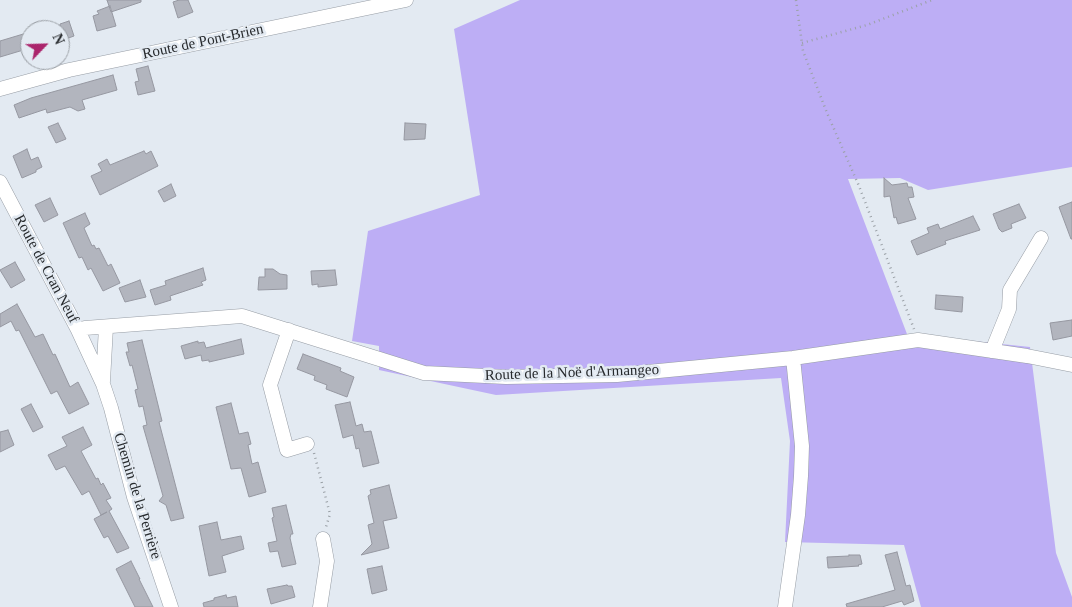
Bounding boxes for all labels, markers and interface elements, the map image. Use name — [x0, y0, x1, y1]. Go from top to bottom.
north arrow — [20, 20, 70, 70]
street label: Route de Pont-Brien — [141, 20, 265, 64]
text: N — [49, 31, 67, 47]
street label: Route de Cran Neuf — [10, 212, 82, 326]
street label: Route de la Noë d'Armangeo — [485, 361, 659, 385]
street label: Chemin de la Perrière — [109, 431, 165, 561]

